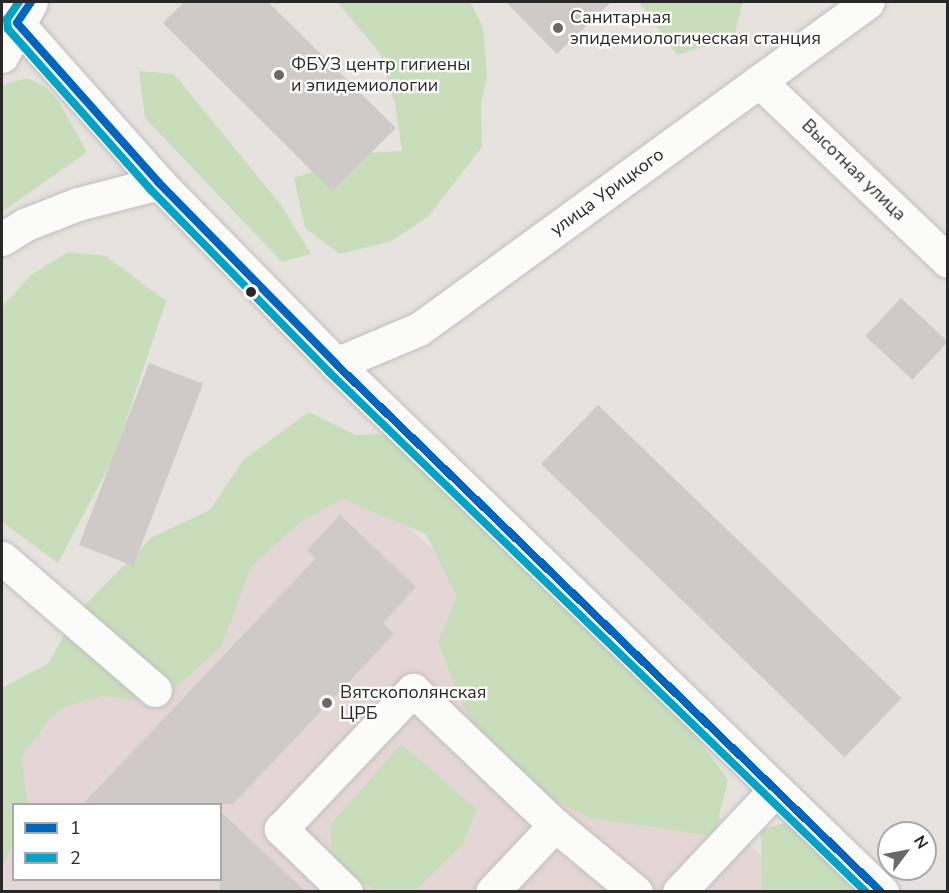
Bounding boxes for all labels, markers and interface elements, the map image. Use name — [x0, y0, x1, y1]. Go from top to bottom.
place label: Санитарная эпидемиологическая станция — [570, 7, 821, 50]
marker: Санитарная эпидемиологическая станция — [551, 21, 565, 35]
place label: ФБУЗ центр гигиены и эпидемиологии — [291, 54, 470, 97]
marker: ФБУЗ центр гигиены и эпидемиологии — [272, 68, 286, 82]
street label: Высотная улица — [797, 115, 911, 225]
street label: улица Урицкого — [546, 144, 668, 240]
unlabelled marker — [245, 286, 257, 298]
place label: Вятскополянская ЦРБ — [340, 682, 487, 724]
marker: Вятскополянская ЦРБ — [318, 694, 336, 712]
legend — [12, 803, 222, 881]
text: 1 — [70, 816, 81, 840]
north arrow — [877, 821, 937, 881]
text: N — [908, 832, 933, 853]
text: 2 — [70, 846, 81, 870]

